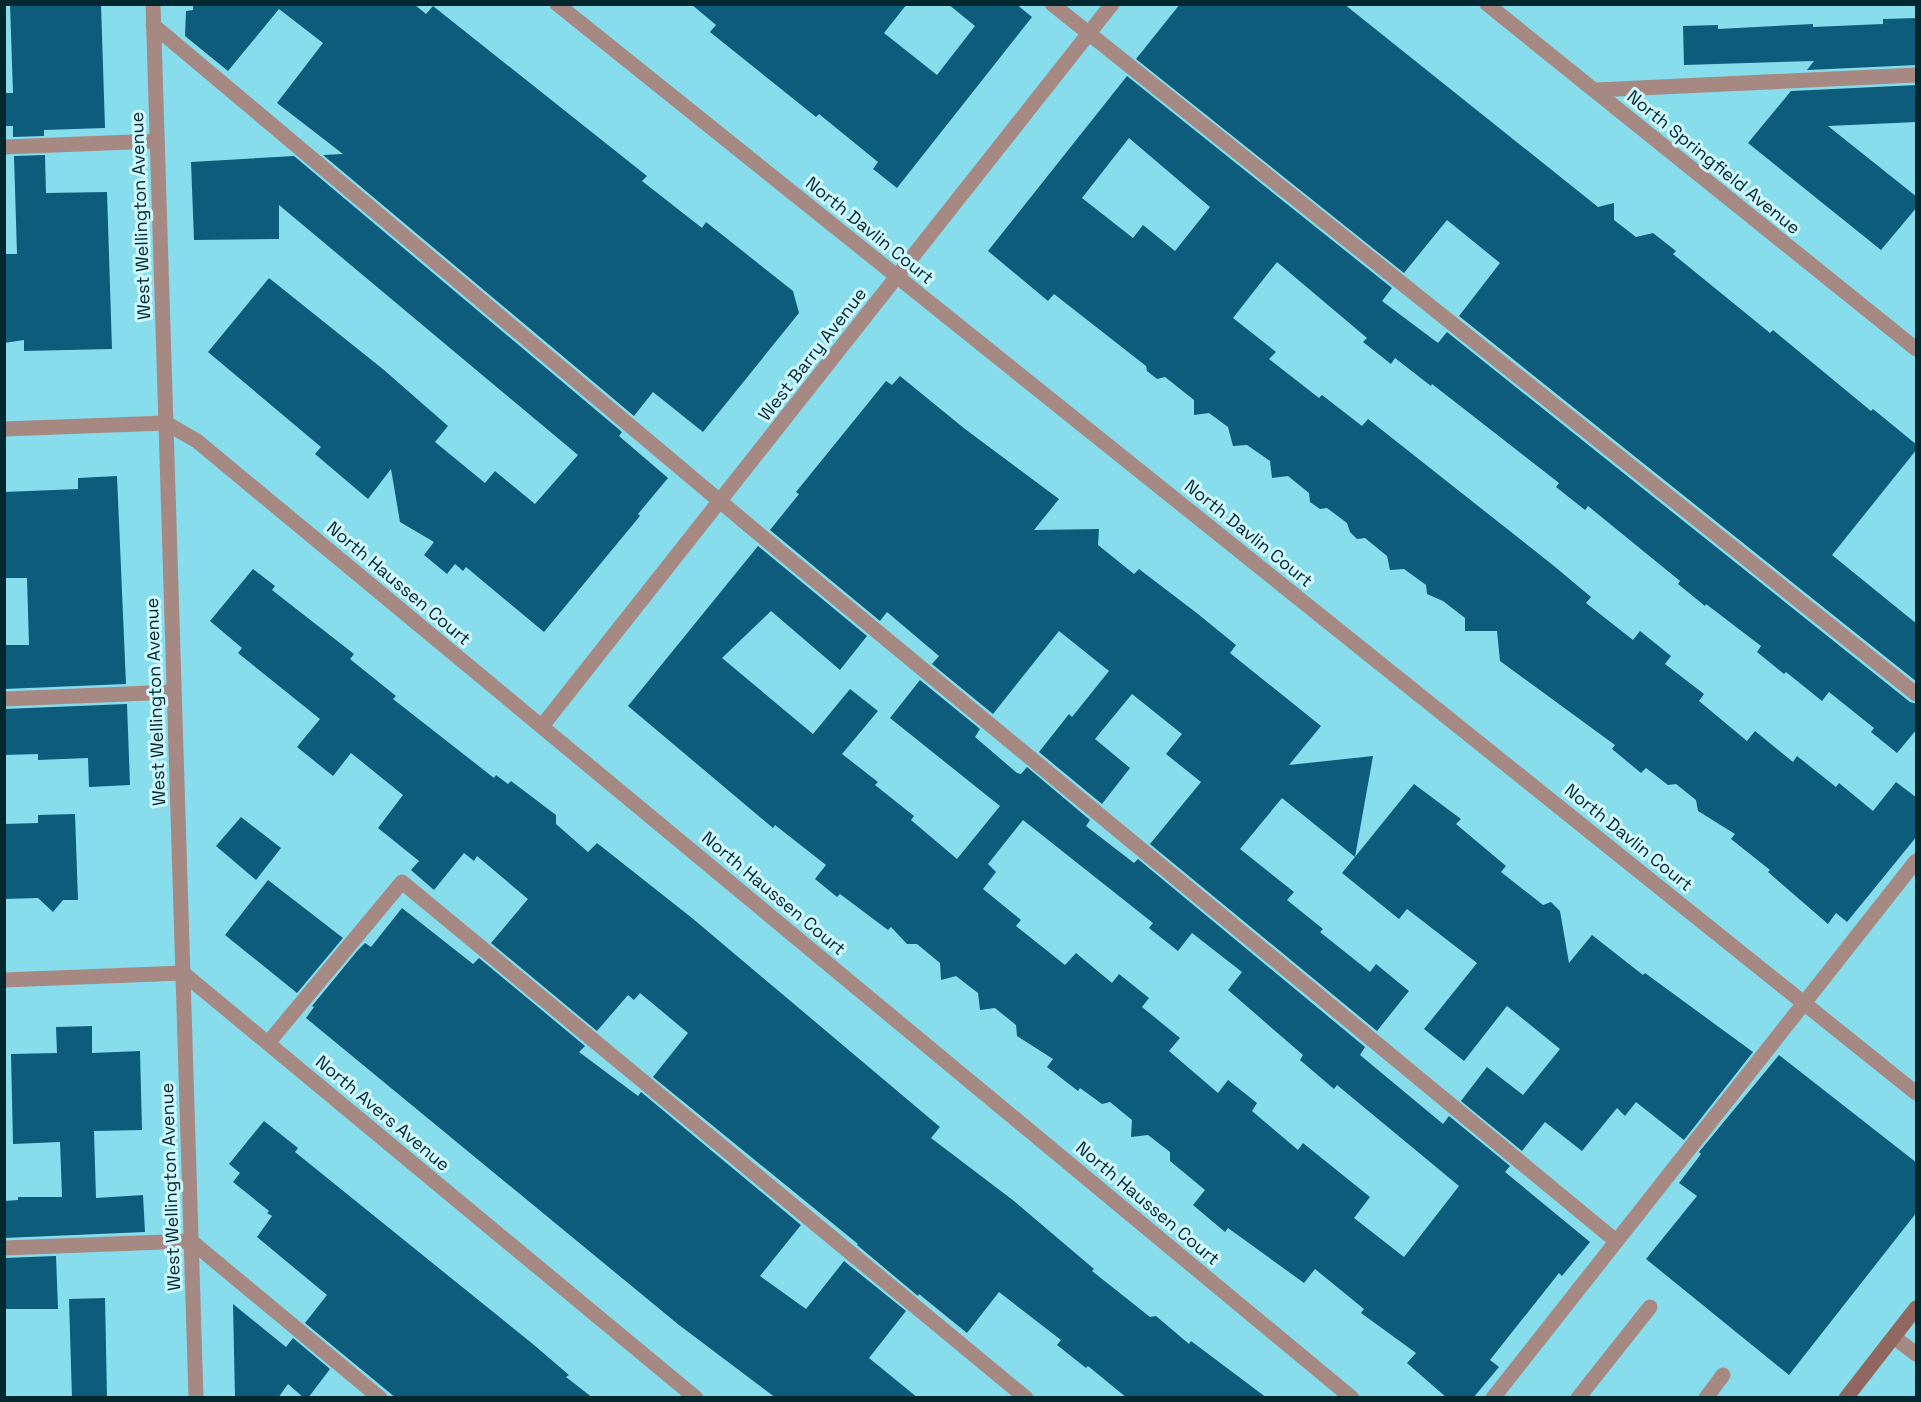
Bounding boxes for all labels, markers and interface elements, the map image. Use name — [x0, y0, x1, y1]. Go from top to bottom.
street label: North Springfield Avenue — [1623, 85, 1805, 239]
street label: West Wellington Avenue — [125, 112, 155, 320]
street label: North Davlin Court — [801, 171, 939, 289]
street label: West Barry Avenue — [753, 283, 871, 425]
street label: North Davlin Court — [1180, 474, 1318, 592]
street label: North Haussen Court — [322, 516, 476, 650]
street label: West Wellington Avenue — [140, 598, 170, 806]
street label: North Davlin Court — [1560, 778, 1698, 896]
street label: North Haussen Court — [697, 826, 851, 960]
street label: North Avers Avenue — [311, 1050, 455, 1176]
street label: West Wellington Avenue — [155, 1083, 185, 1291]
street label: North Haussen Court — [1071, 1136, 1225, 1270]

